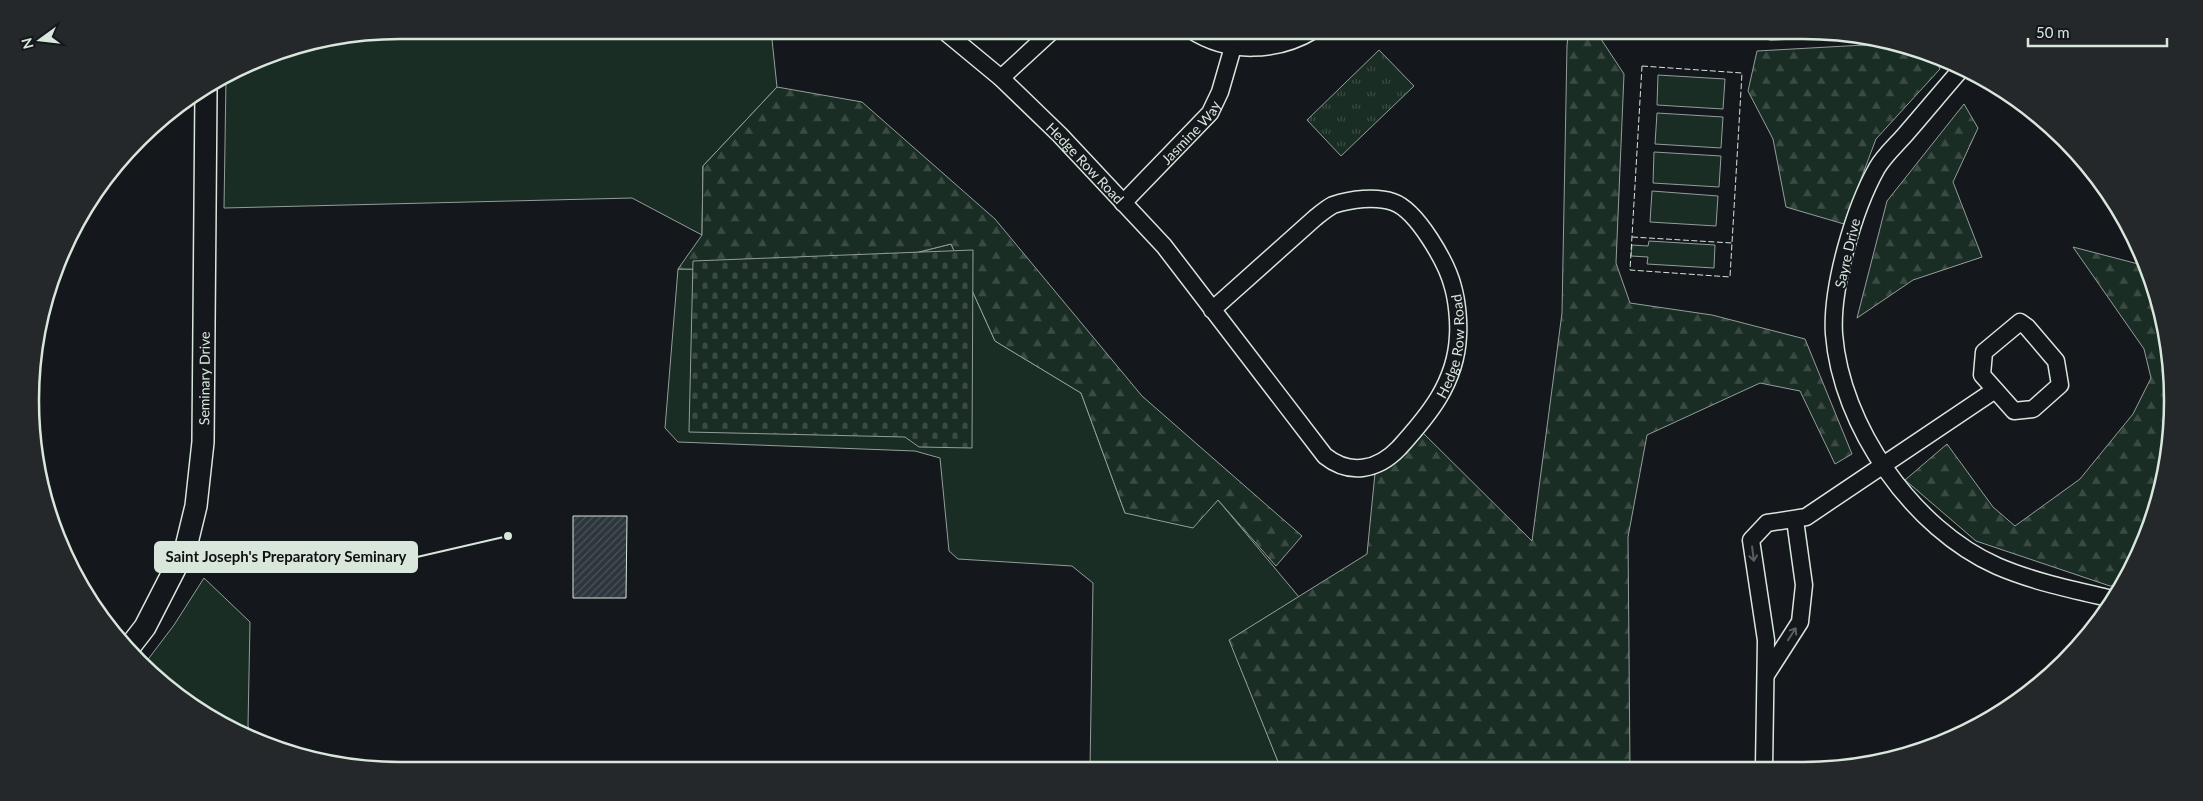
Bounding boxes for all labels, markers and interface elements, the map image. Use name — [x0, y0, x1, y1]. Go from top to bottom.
north arrow — [15, 15, 65, 65]
scale bar — [2028, 15, 2167, 47]
text: 50 m — [2036, 23, 2070, 41]
text: N — [17, 36, 37, 51]
street label: Jasmine Way — [1157, 97, 1224, 167]
street label: Hedge Row Road — [1043, 118, 1128, 207]
street label: Sayre Drive — [1831, 217, 1863, 289]
street label: Hedge Row Road — [1432, 293, 1467, 401]
street label: Seminary Drive — [195, 331, 212, 425]
callout: Saint Joseph's Preparatory Seminary — [155, 542, 417, 572]
one-way arrow — [1748, 546, 1758, 562]
text: Saint Joseph's Preparatory Seminary — [166, 547, 407, 565]
one-way arrow — [1787, 627, 1798, 641]

